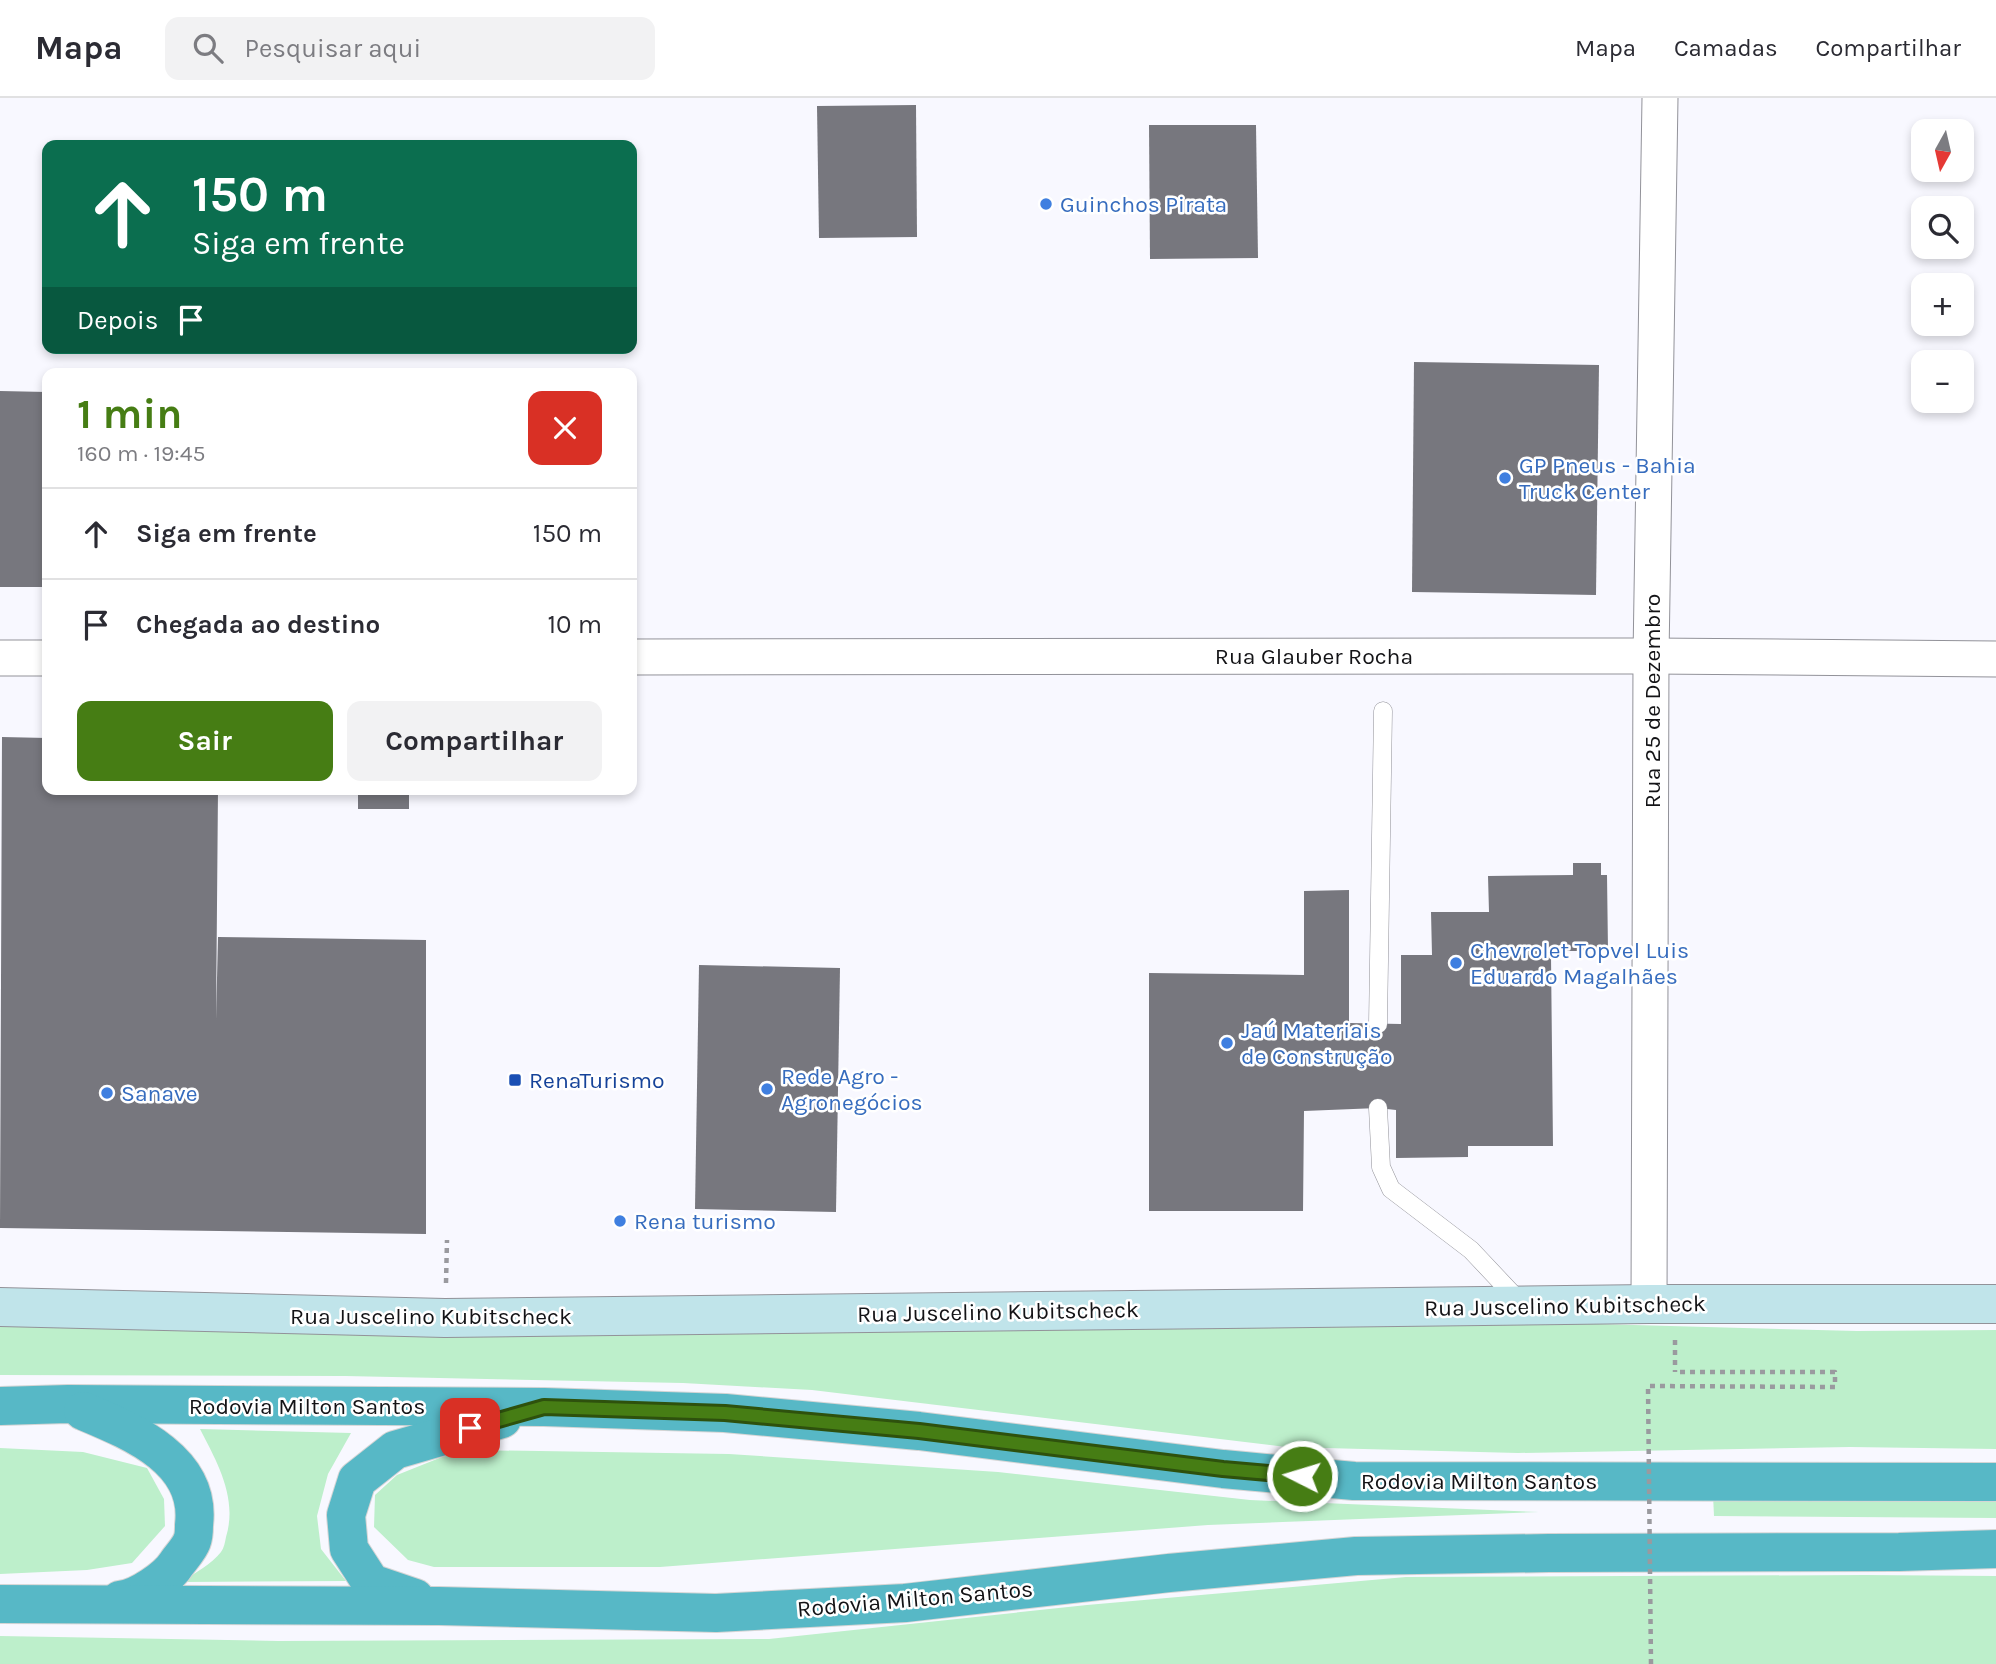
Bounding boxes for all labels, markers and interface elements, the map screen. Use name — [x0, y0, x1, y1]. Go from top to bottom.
search box — [165, 17, 655, 80]
text: Mapa — [35, 29, 123, 67]
icon: search — [189, 29, 227, 67]
text: Pesquisar aqui — [245, 33, 421, 64]
text: Mapa — [1575, 34, 1636, 62]
text: Camadas — [1674, 34, 1778, 62]
text: Compartilhar — [1816, 34, 1961, 62]
north arrow — [1911, 119, 1974, 182]
map controls — [1911, 119, 1974, 413]
text: 150 m — [192, 166, 328, 223]
icon: ahead — [77, 168, 168, 259]
place label: Guinchos Pirata — [1060, 191, 1227, 218]
marker: Guinchos Pirata — [1038, 196, 1054, 212]
button: search — [1911, 196, 1974, 259]
text: Siga em frente — [192, 225, 405, 262]
button: + — [1911, 273, 1974, 336]
icon: arrive — [172, 301, 210, 339]
text: Depois — [77, 305, 158, 336]
button: − — [1911, 350, 1974, 413]
text: 1 min — [77, 389, 182, 439]
button: close — [528, 391, 602, 465]
text: 160 m · 19:45 — [77, 440, 206, 467]
place label: GP Pneus - Bahia Truck Center — [1519, 452, 1696, 505]
marker: GP Pneus - Bahia Truck Center — [1497, 470, 1513, 486]
icon: ahead — [77, 515, 115, 553]
text: Siga em frente — [136, 518, 317, 549]
text: 150 m — [533, 518, 602, 549]
street label: Rua 25 de Dezembro — [1639, 594, 1666, 808]
icon: arrive — [77, 606, 115, 644]
text: Chegada ao destino — [136, 609, 380, 640]
text: 10 m — [547, 609, 602, 640]
street label: Rua Glauber Rocha — [1215, 643, 1413, 670]
button: Sair — [77, 701, 333, 781]
button: Compartilhar — [347, 701, 602, 781]
place label: Chevrolet Topvel Luis Eduardo Magalhães — [1470, 937, 1689, 990]
marker: Chevrolet Topvel Luis Eduardo Magalhães — [1448, 955, 1464, 971]
place label: Jaú Materiais de Construção — [1241, 1017, 1393, 1070]
marker: Jaú Materiais de Construção — [1219, 1035, 1235, 1051]
place label: Rede Agro - Agronegócios — [781, 1063, 923, 1116]
place label: RenaTurismo — [529, 1067, 665, 1094]
marker: RenaTurismo — [507, 1072, 523, 1088]
place label: Sanave — [121, 1080, 197, 1107]
marker: Rede Agro - Agronegócios — [759, 1081, 775, 1097]
marker: Sanave — [99, 1085, 115, 1101]
place label: Rena turismo — [634, 1208, 776, 1235]
marker: Rena turismo — [612, 1213, 628, 1229]
street label: Rua Juscelino Kubitscheck — [1424, 1290, 1706, 1322]
street label: Rua Juscelino Kubitscheck — [857, 1296, 1139, 1328]
street label: Rua Juscelino Kubitscheck — [290, 1303, 572, 1330]
street label: Rodovia Milton Santos — [189, 1393, 425, 1420]
pin — [440, 1398, 500, 1458]
icon: arrive — [451, 1409, 489, 1447]
position arrow — [1265, 1439, 1339, 1513]
street label: Rodovia Milton Santos — [1361, 1468, 1597, 1495]
street label: Rodovia Milton Santos — [796, 1575, 1034, 1623]

